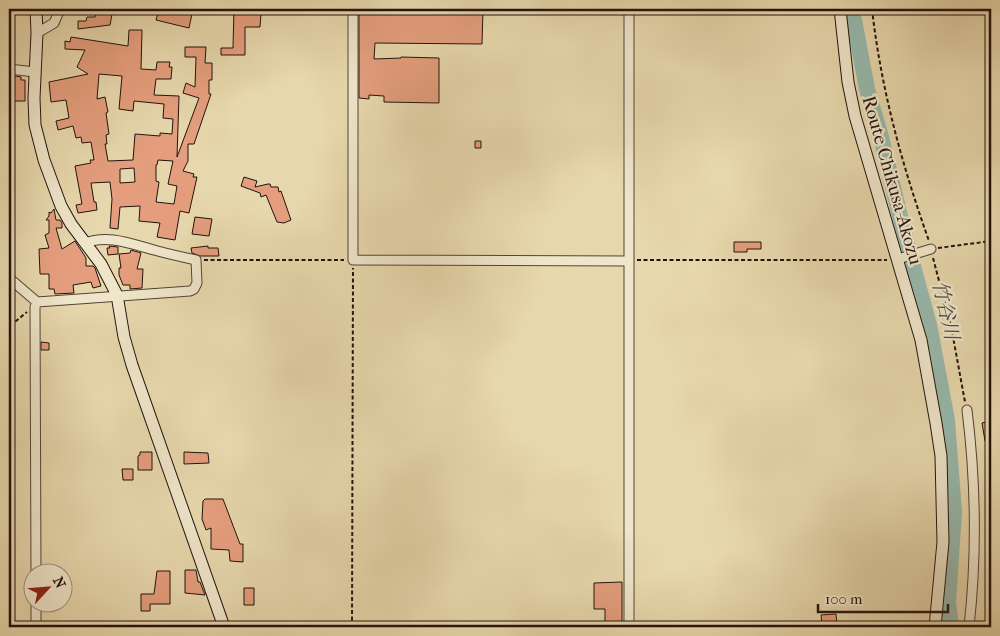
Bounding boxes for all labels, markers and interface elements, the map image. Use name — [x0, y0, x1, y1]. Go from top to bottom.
street label: Route Chikusa-Akozu — [857, 93, 927, 268]
water label: 竹谷川 — [928, 278, 964, 344]
north arrow — [22, 564, 72, 614]
text: N — [49, 574, 69, 591]
scale bar — [818, 581, 948, 613]
text: 100 m — [825, 590, 863, 608]

